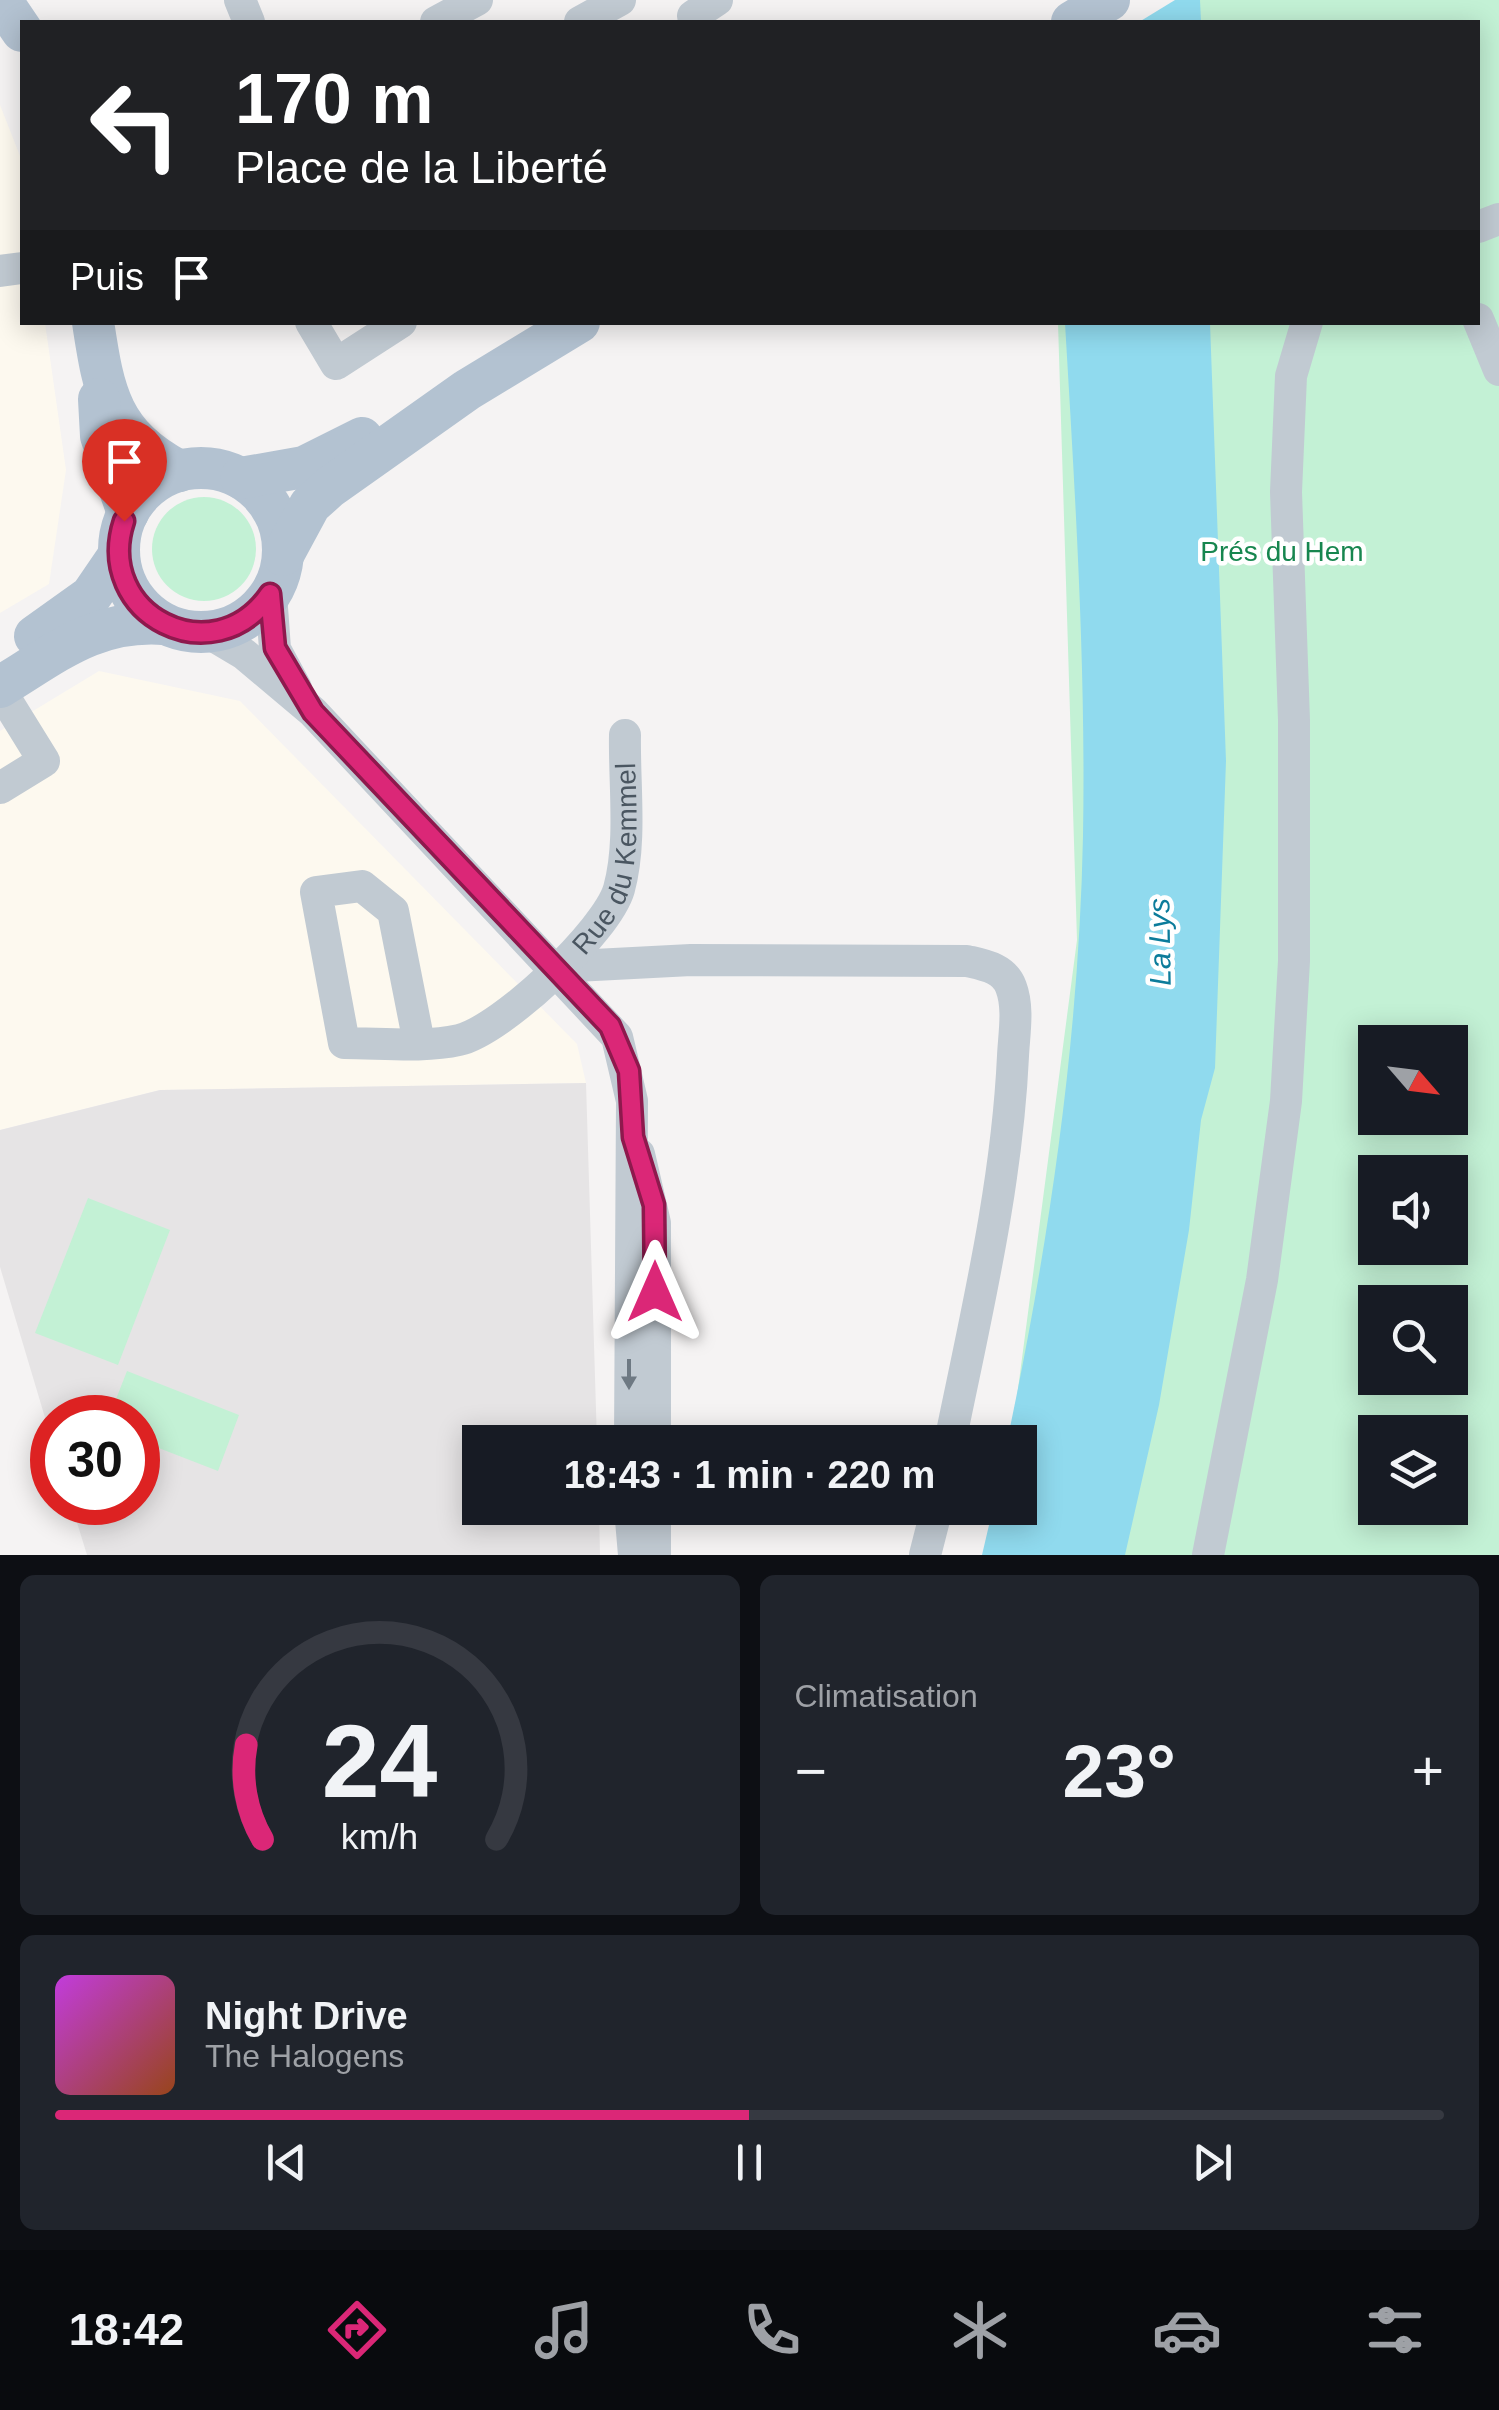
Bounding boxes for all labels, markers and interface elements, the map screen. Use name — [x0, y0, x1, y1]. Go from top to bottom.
icon: left — [70, 60, 200, 190]
text: 170 m — [235, 60, 433, 138]
text: Place de la Liberté — [235, 142, 608, 193]
icon: arrive — [164, 250, 219, 305]
text: Puis — [70, 256, 144, 298]
pin — [82, 419, 167, 522]
icon: arrive — [97, 434, 152, 489]
park label: Prés du Hem — [1200, 536, 1364, 567]
street label: Rue du Kemmel — [566, 762, 643, 960]
water label: La Lys — [1142, 898, 1177, 986]
north arrow — [1358, 1025, 1468, 1135]
map controls — [1358, 1025, 1468, 1525]
button: sound — [1358, 1155, 1468, 1265]
position arrow — [603, 1240, 707, 1344]
button: search — [1358, 1285, 1468, 1395]
one-way arrow — [621, 1358, 637, 1390]
speed limit sign: 30 — [30, 1395, 160, 1525]
button: layers — [1358, 1415, 1468, 1525]
text: 18:43 · 1 min · 220 m — [564, 1454, 935, 1496]
text: Climatisation — [795, 1678, 978, 1714]
text: 24 — [322, 1703, 438, 1819]
text: 23° — [1063, 1729, 1176, 1813]
text: − — [795, 1740, 827, 1802]
text: + — [1412, 1740, 1444, 1802]
text: km/h — [341, 1817, 418, 1857]
text: Night Drive — [205, 1995, 408, 2037]
text: The Halogens — [205, 2038, 404, 2074]
icon: previous — [259, 2135, 314, 2190]
icon: pause — [722, 2135, 777, 2190]
icon: next — [1185, 2135, 1240, 2190]
icon: directions — [322, 2295, 392, 2365]
icon: music — [529, 2295, 599, 2365]
icon: phone — [737, 2295, 807, 2365]
icon: climate — [945, 2295, 1015, 2365]
icon: car — [1152, 2295, 1222, 2365]
icon: filters — [1360, 2295, 1430, 2365]
text: 18:42 — [69, 2304, 184, 2355]

